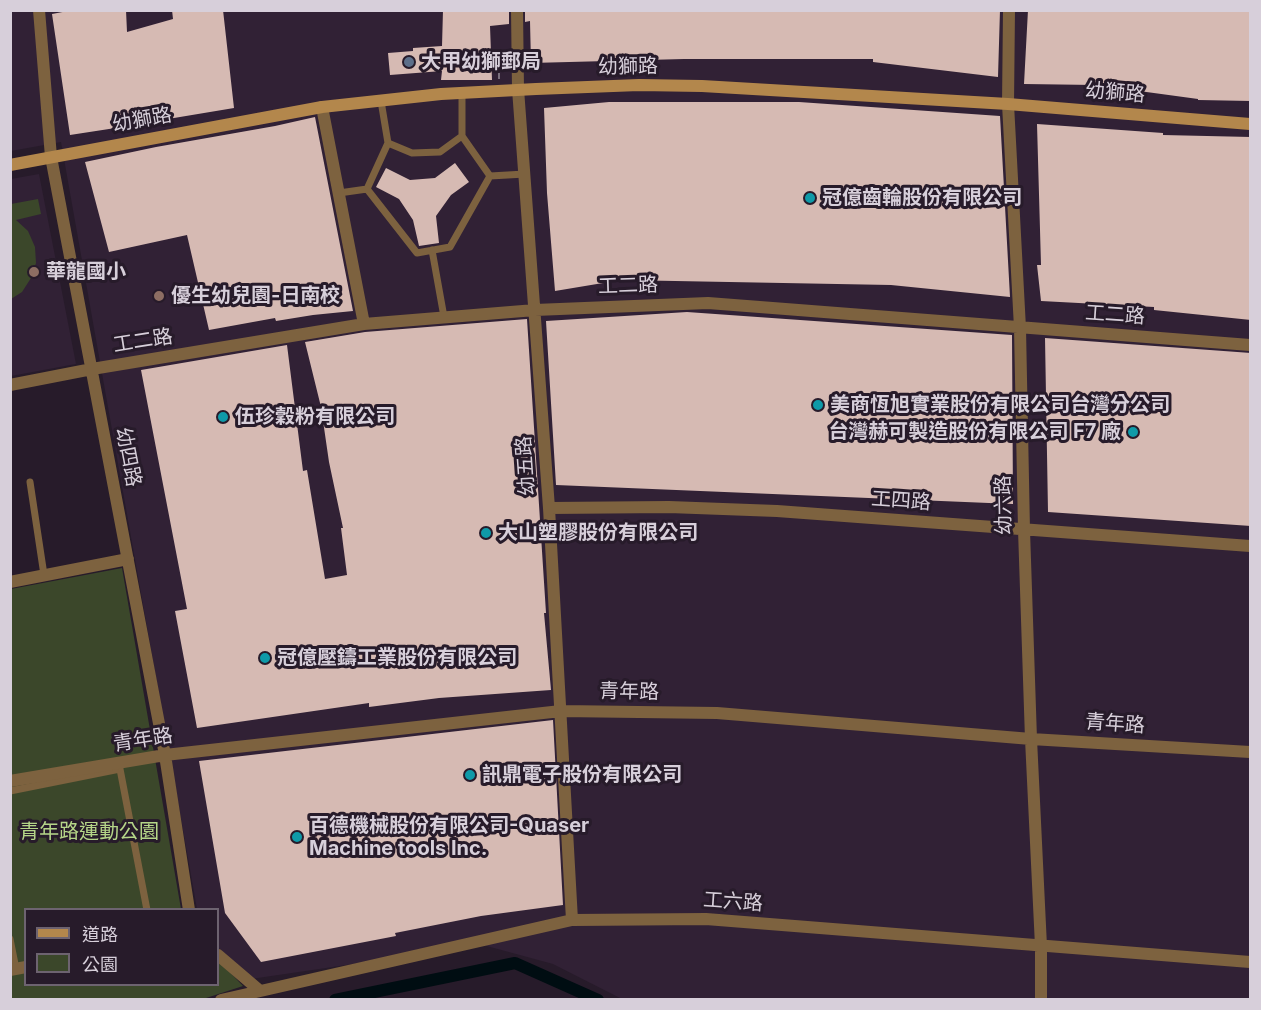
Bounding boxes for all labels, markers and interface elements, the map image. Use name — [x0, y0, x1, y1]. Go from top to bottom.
place label: 大甲幼獅郵局 — [421, 50, 541, 74]
street label: 幼獅路 — [598, 54, 658, 80]
marker: 大甲幼獅郵局 — [402, 55, 416, 69]
street label: 幼獅路 — [1084, 78, 1146, 108]
street label: 幼獅路 — [110, 103, 174, 137]
place label: 冠億齒輪股份有限公司 — [822, 186, 1022, 210]
marker: 冠億齒輪股份有限公司 — [803, 191, 817, 205]
place label: 華龍國小 — [46, 260, 126, 284]
marker: 華龍國小 — [27, 265, 41, 279]
street label: 工二路 — [598, 273, 658, 299]
place label: 優生幼兒園-日南校 — [171, 284, 340, 308]
marker: 優生幼兒園-日南校 — [152, 289, 166, 303]
street label: 工二路 — [1084, 301, 1146, 329]
street label: 工二路 — [111, 324, 175, 358]
place label: 美商恆旭實業股份有限公司台灣分公司 — [830, 393, 1170, 417]
marker: 美商恆旭實業股份有限公司台灣分公司 — [811, 398, 825, 412]
place label: 伍珍穀粉有限公司 — [235, 405, 395, 429]
marker: 伍珍穀粉有限公司 — [216, 410, 230, 424]
place label: 台灣赫可製造股份有限公司 F7 廠 — [828, 420, 1121, 444]
street label: 幼四路 — [110, 425, 146, 489]
marker: 台灣赫可製造股份有限公司 F7 廠 — [1126, 425, 1140, 439]
street label: 幼五路 — [512, 435, 540, 497]
street label: 幼六路 — [991, 475, 1017, 535]
street label: 工四路 — [870, 487, 932, 515]
place label: 大山塑膠股份有限公司 — [498, 521, 698, 545]
marker: 大山塑膠股份有限公司 — [479, 526, 493, 540]
place label: 冠億壓鑄工業股份有限公司 — [277, 646, 517, 670]
marker: 冠億壓鑄工業股份有限公司 — [258, 651, 272, 665]
street label: 青年路 — [599, 679, 659, 705]
street label: 青年路 — [1084, 710, 1146, 738]
street label: 青年路 — [111, 723, 175, 757]
place label: 訊鼎電子股份有限公司 — [482, 763, 682, 787]
marker: 訊鼎電子股份有限公司 — [463, 768, 477, 782]
place label: 百德機械股份有限公司-Quaser Machine tools Inc. — [309, 814, 589, 861]
park label: 青年路運動公園 — [19, 820, 159, 844]
marker: 百德機械股份有限公司-Quaser Machine tools Inc. — [290, 830, 304, 844]
street label: 工六路 — [702, 888, 764, 916]
legend — [24, 908, 219, 986]
text: 道路 — [82, 924, 118, 945]
text: 公園 — [82, 954, 118, 975]

